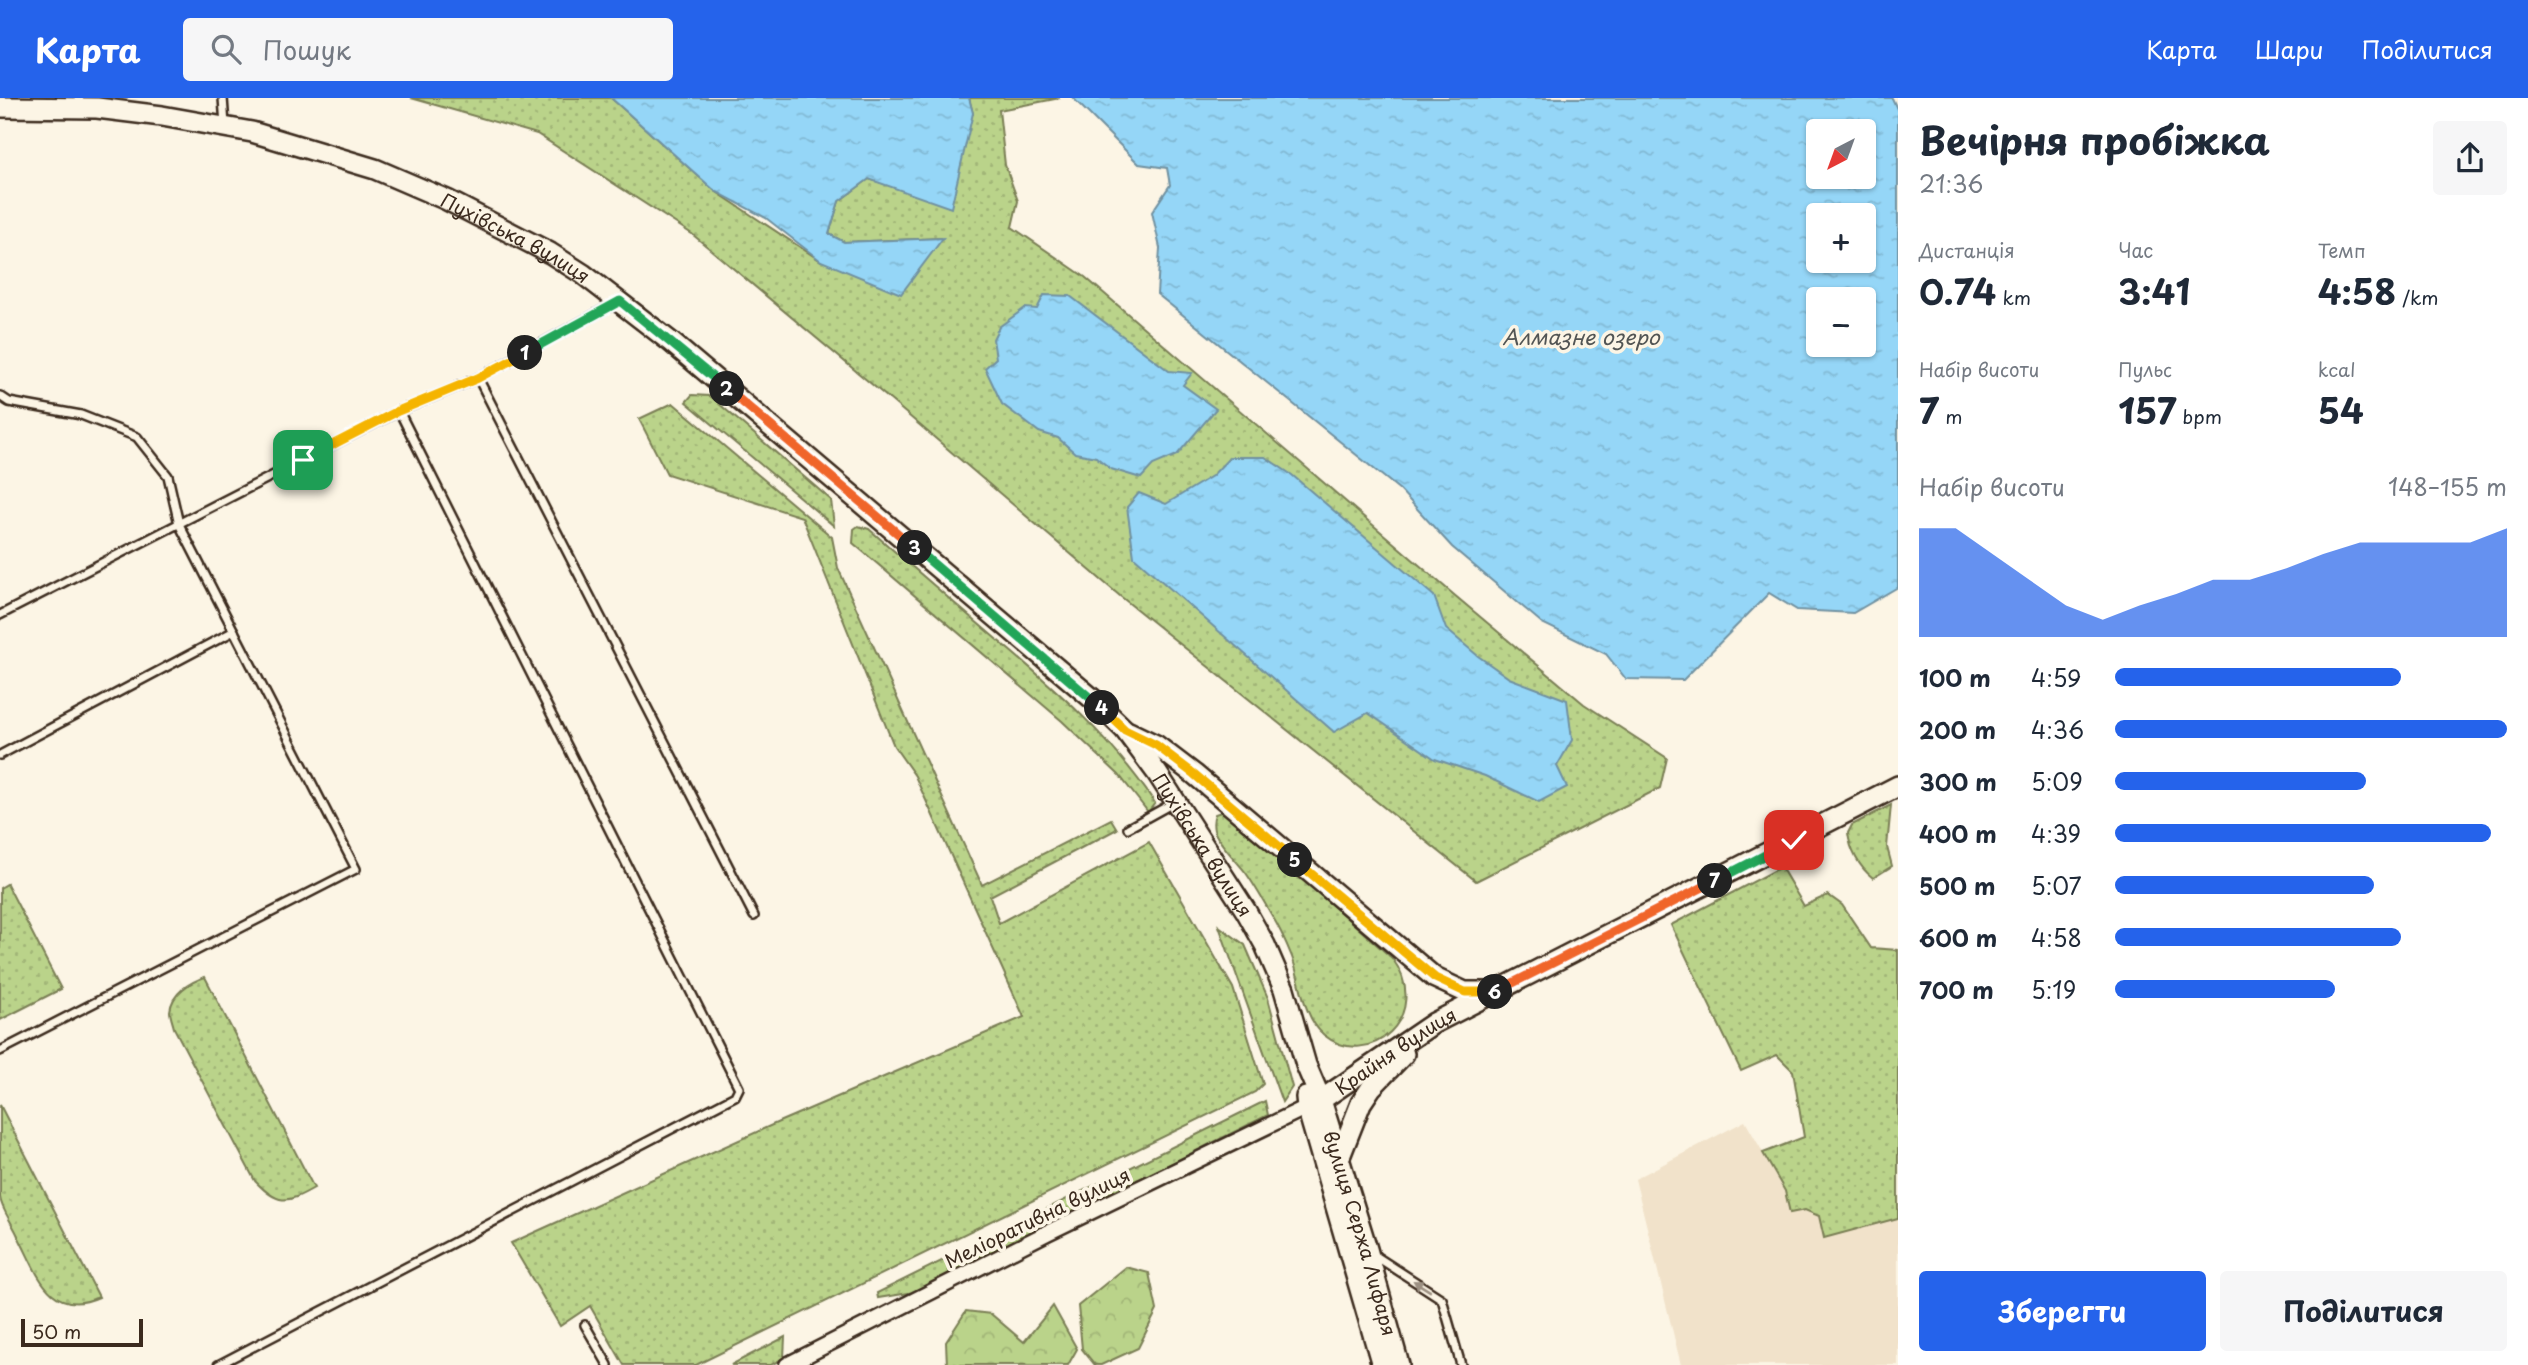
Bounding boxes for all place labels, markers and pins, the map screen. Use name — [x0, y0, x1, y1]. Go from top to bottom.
pin: 1 — [508, 336, 542, 370]
pin: 2 — [710, 372, 744, 406]
pin — [273, 430, 333, 490]
pin: 3 — [898, 531, 932, 566]
pin: 4 — [1084, 690, 1120, 726]
pin — [1764, 810, 1824, 870]
pin: 5 — [1278, 842, 1312, 878]
pin: 7 — [1698, 864, 1732, 898]
pin: 6 — [1478, 974, 1512, 1010]

